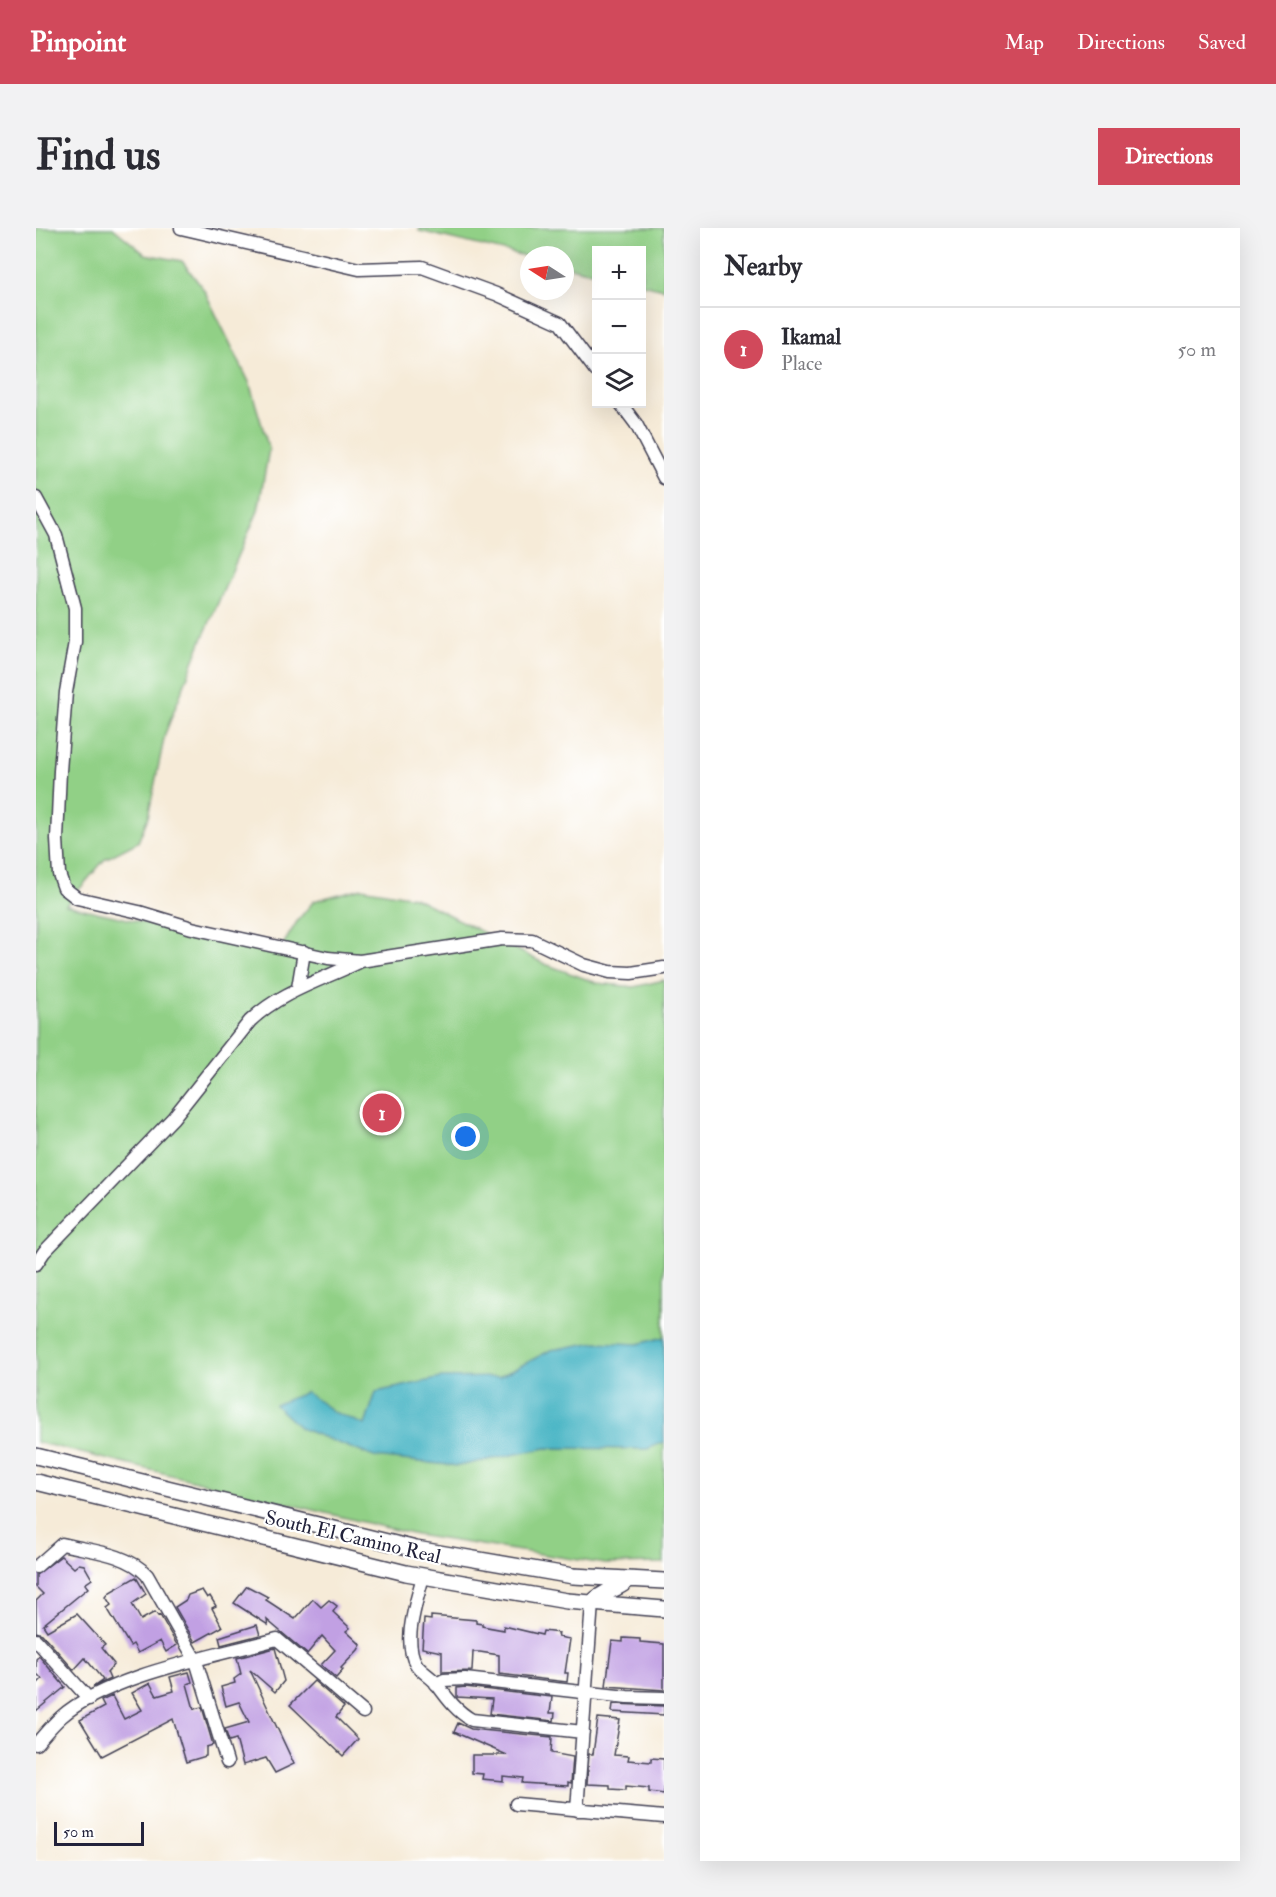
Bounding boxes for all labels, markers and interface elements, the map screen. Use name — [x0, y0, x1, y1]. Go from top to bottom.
text: Pinpoint — [30, 25, 126, 60]
text: Map — [1004, 29, 1044, 56]
text: Directions — [1077, 29, 1165, 56]
text: Saved — [1198, 29, 1246, 56]
button: Directions — [1098, 128, 1240, 185]
text: Find us — [36, 130, 160, 182]
north arrow — [520, 246, 574, 300]
map controls — [592, 246, 646, 408]
button: + — [592, 246, 646, 300]
text: Nearby — [724, 251, 802, 283]
button: − — [592, 300, 646, 354]
text: Ikamal — [781, 323, 841, 351]
text: 1 — [740, 337, 747, 362]
text: 50 m — [1177, 337, 1216, 362]
text: Place — [781, 351, 822, 376]
button: layers — [592, 354, 646, 408]
pin: 1 — [362, 1090, 402, 1136]
your location — [451, 1122, 480, 1151]
street label: South El Camino Real — [263, 1505, 443, 1569]
scale bar — [54, 1819, 144, 1846]
text: 50 m — [63, 1822, 94, 1842]

